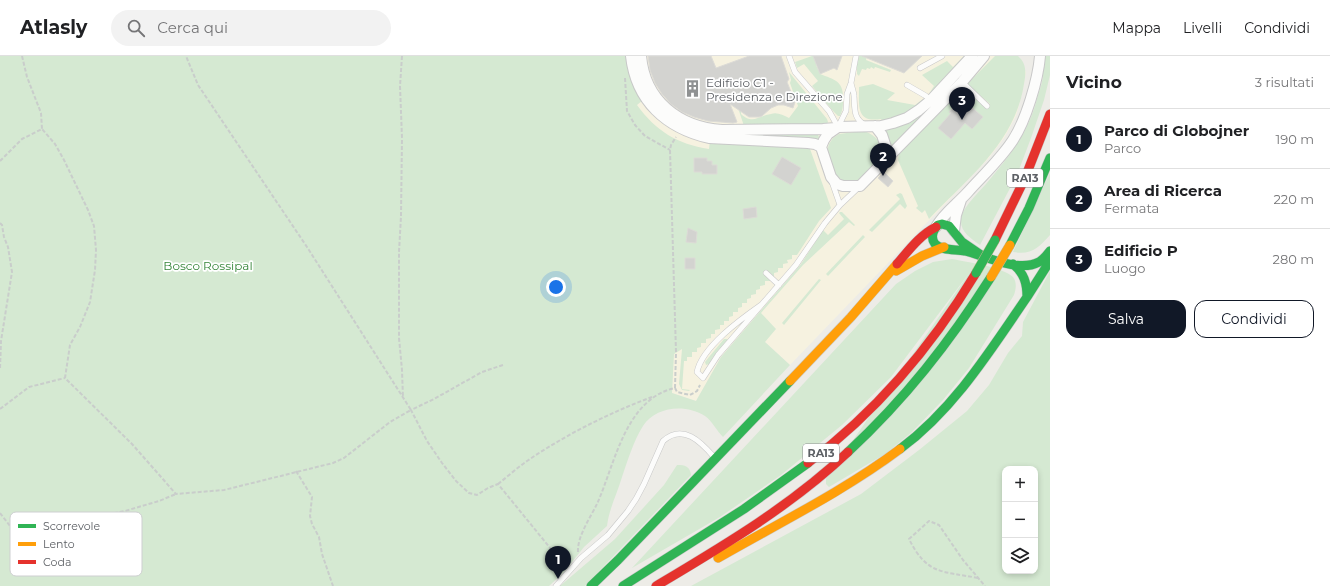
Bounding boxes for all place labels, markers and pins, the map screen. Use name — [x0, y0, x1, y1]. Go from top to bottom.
place label: Edificio C1 - Presidenza e Direzione — [706, 75, 843, 104]
building icon: Edificio C1 - Presidenza e Direzione — [683, 79, 703, 99]
pin: 3 — [949, 87, 975, 120]
pin: 2 — [870, 143, 896, 176]
pin: 1 — [545, 546, 571, 579]

